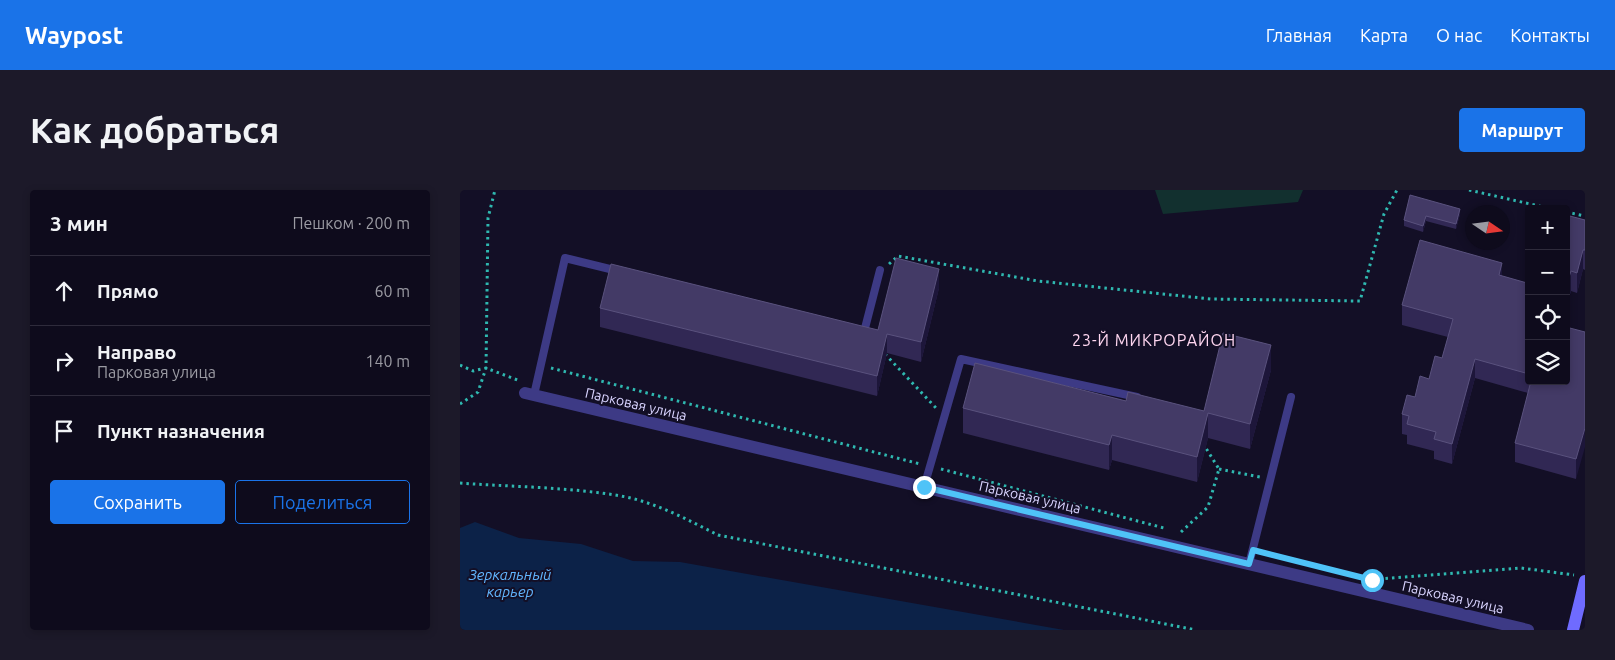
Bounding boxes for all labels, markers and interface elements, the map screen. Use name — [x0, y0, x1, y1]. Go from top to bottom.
text: Waypost — [25, 22, 123, 49]
text: Главная — [1266, 25, 1332, 45]
text: Карта — [1360, 25, 1408, 45]
text: О нас — [1436, 25, 1482, 45]
text: Контакты — [1510, 25, 1590, 45]
button: Маршрут — [1459, 108, 1585, 152]
text: Как добраться — [30, 110, 279, 150]
north arrow — [1465, 205, 1510, 250]
map controls — [1525, 205, 1570, 385]
button: + — [1525, 205, 1570, 250]
text: 3 мин — [50, 211, 108, 235]
text: Пешком · 200 m — [292, 214, 410, 232]
button: − — [1525, 250, 1570, 295]
icon: ahead — [50, 277, 78, 305]
text: Прямо — [97, 280, 159, 302]
text: 60 m — [374, 282, 410, 300]
button: locate — [1525, 295, 1570, 340]
district label: 23-Й МИКРОРАЙОН — [1072, 330, 1236, 349]
button: layers — [1525, 340, 1570, 385]
text: Направо — [97, 341, 177, 363]
icon: right — [50, 347, 78, 375]
text: 140 m — [365, 352, 410, 370]
text: Парковая улица — [97, 363, 216, 381]
street label: Парковая улица — [583, 384, 689, 424]
icon: arrive — [50, 417, 78, 445]
text: Пункт назначения — [97, 420, 265, 442]
route end — [913, 476, 936, 499]
street label: Парковая улица — [977, 477, 1083, 517]
button: Сохранить — [50, 480, 225, 524]
button: Поделиться — [235, 480, 410, 524]
water label: Зеркальный карьер — [468, 566, 551, 600]
route start — [1361, 569, 1384, 592]
street label: Парковая улица — [1400, 577, 1506, 617]

